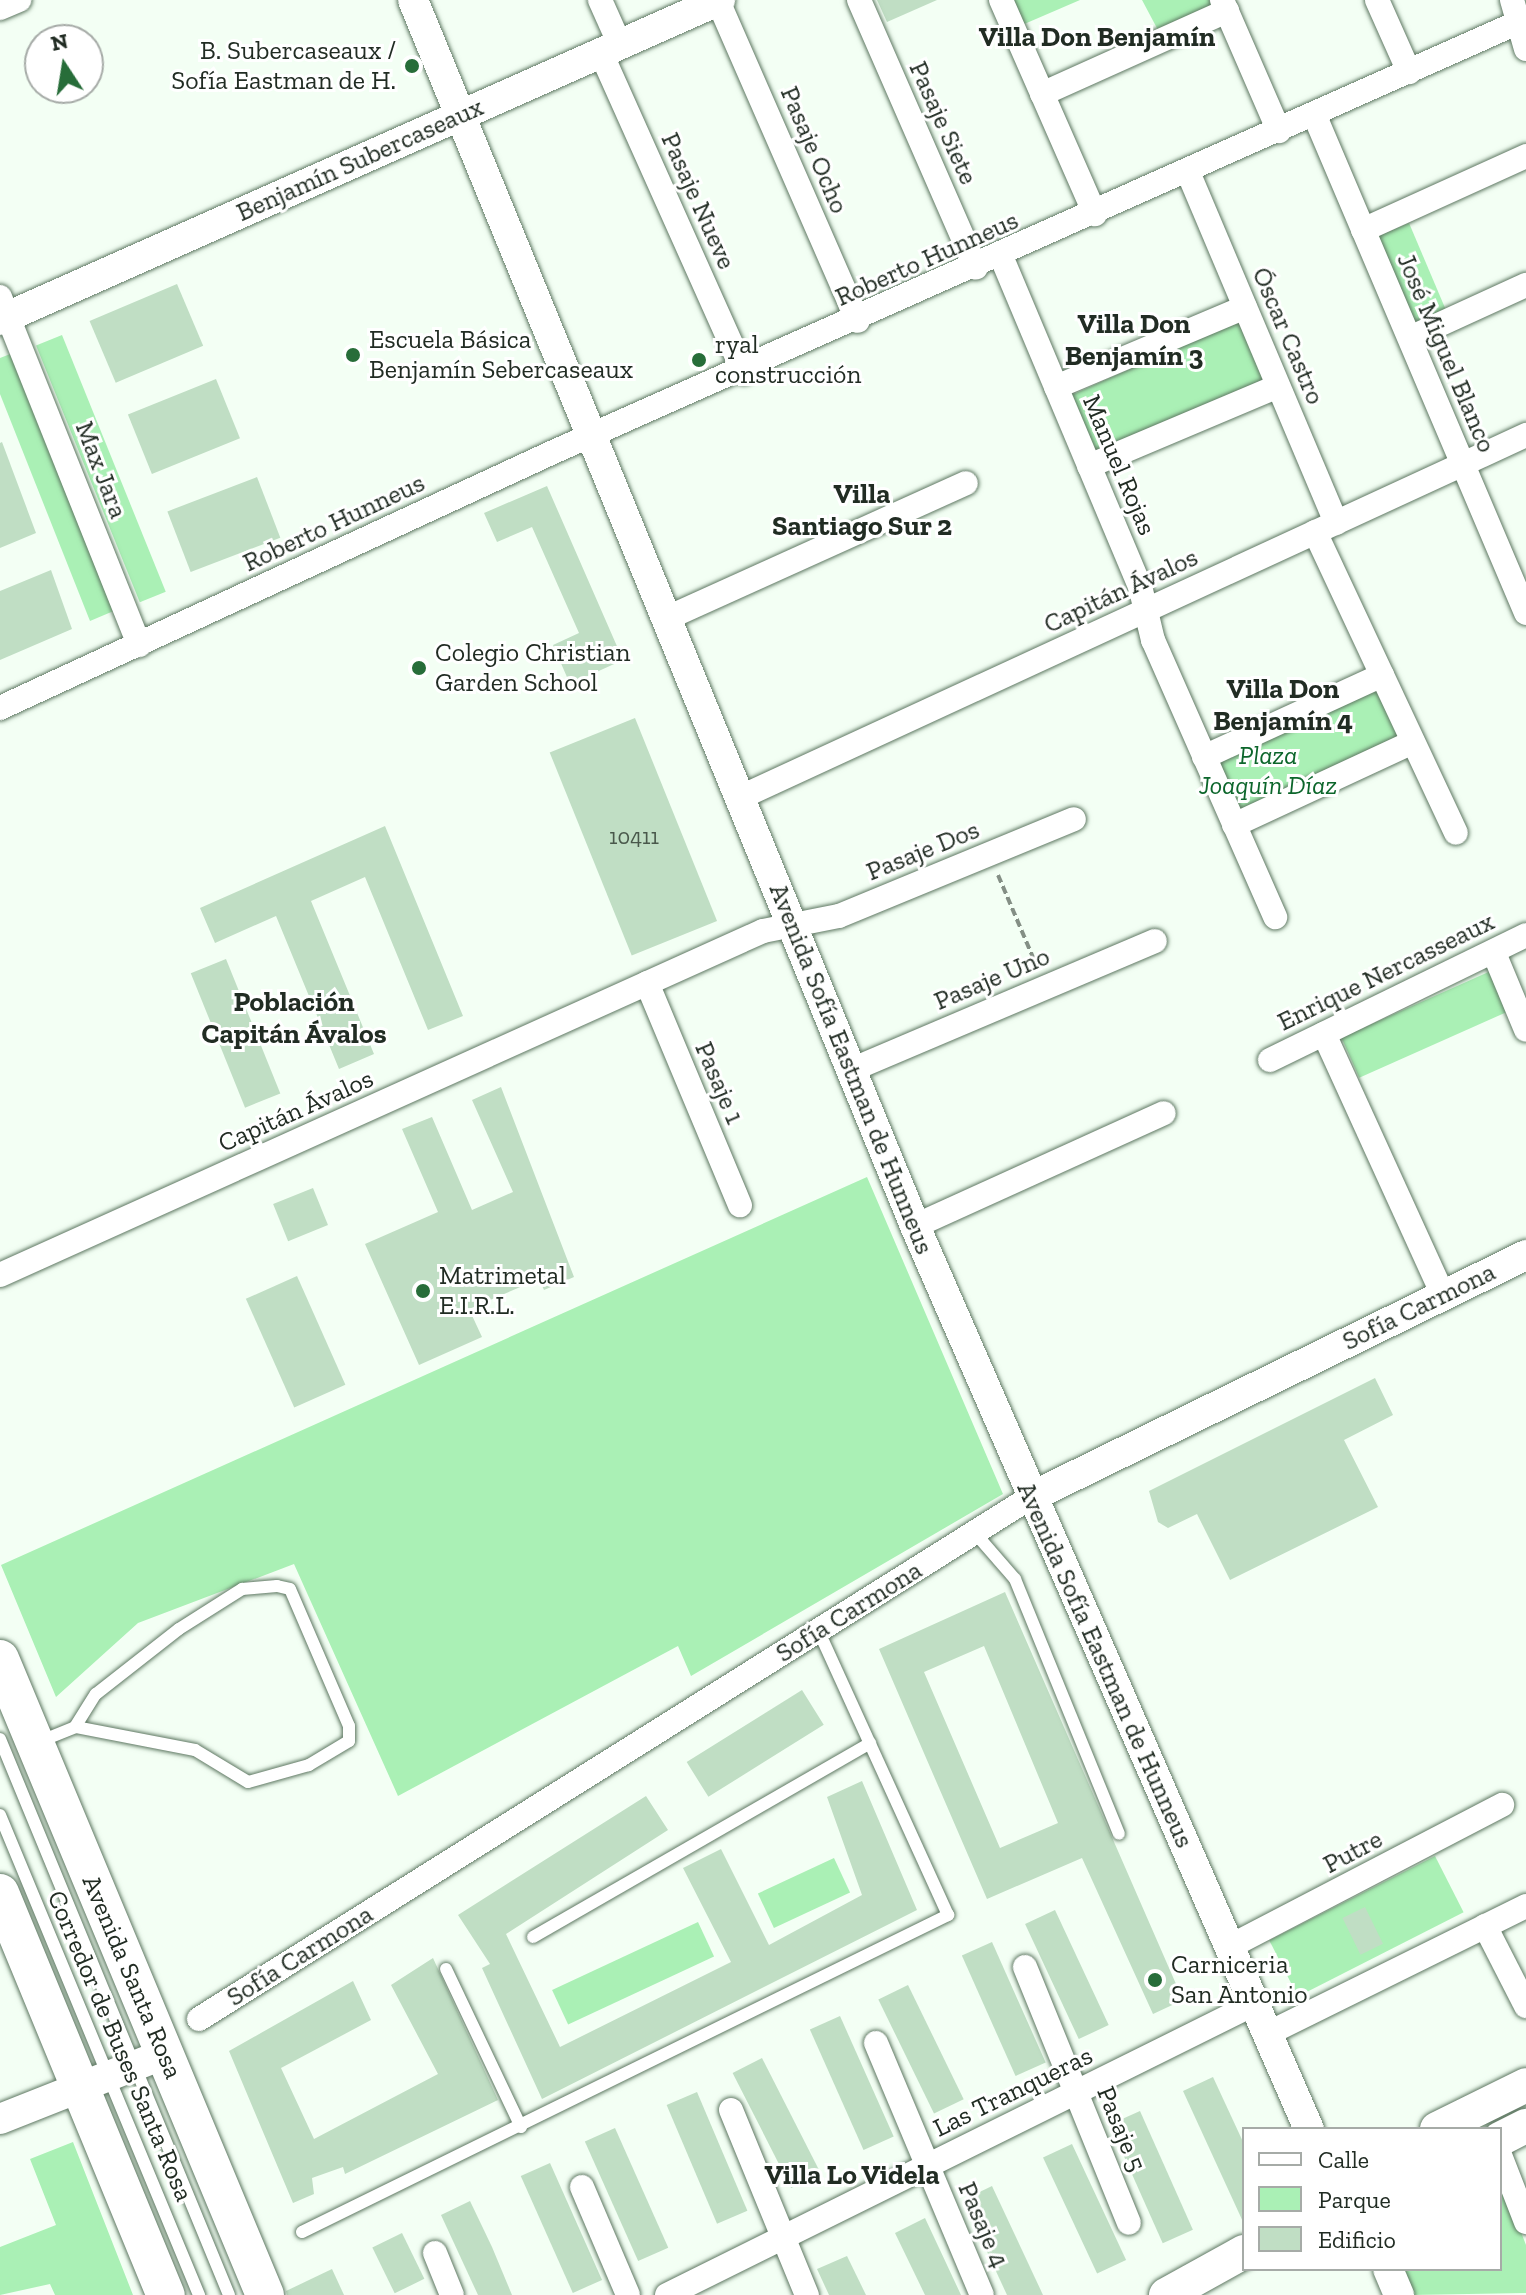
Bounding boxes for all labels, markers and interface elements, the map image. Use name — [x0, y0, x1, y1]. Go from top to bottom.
district label: Villa Don Benjamín — [979, 20, 1215, 54]
north arrow — [24, 24, 104, 104]
text: N — [48, 27, 70, 57]
place label: B. Subercaseaux / Sofía Eastman de H. — [171, 35, 396, 96]
marker: B. Subercaseaux / Sofía Eastman de H. — [403, 57, 421, 75]
street label: Pasaje Siete — [902, 57, 984, 189]
street label: Pasaje Ocho — [773, 82, 855, 218]
street label: Benjamín Subercaseaux — [232, 92, 488, 228]
street label: Pasaje Nueve — [654, 128, 742, 274]
street label: Roberto Hunneus — [831, 205, 1023, 313]
street label: José Miguel Blanco — [1390, 249, 1502, 457]
street label: Óscar Castro — [1245, 263, 1331, 409]
district label: Villa Don Benjamín 3 — [1065, 307, 1203, 373]
place label: Escuela Básica Benjamín Sebercaseaux — [369, 324, 633, 386]
place label: ryal construcción — [715, 329, 861, 390]
marker: Escuela Básica Benjamín Sebercaseaux — [344, 346, 362, 364]
marker: ryal construcción — [690, 351, 708, 369]
street label: Manuel Rojas — [1075, 390, 1163, 540]
street label: Max Jara — [68, 417, 134, 523]
street label: Roberto Hunneus — [238, 467, 430, 579]
district label: Villa Santiago Sur 2 — [772, 477, 952, 543]
street label: Capitán Ávalos — [1039, 542, 1203, 640]
place label: Colegio Christian Garden School — [435, 637, 630, 698]
marker: Colegio Christian Garden School — [410, 659, 428, 677]
district label: Villa Don Benjamín 4 — [1213, 672, 1353, 738]
park label: Plaza Joaquín Díaz — [1199, 740, 1337, 802]
street label: Pasaje Dos — [862, 814, 984, 888]
house number: 10411 — [609, 824, 659, 850]
street label: Avenida Sofía Eastman de Hunneus — [762, 879, 940, 1259]
street label: Enrique Nercasseaux — [1273, 906, 1499, 1038]
street label: Pasaje Uno — [930, 941, 1054, 1017]
district label: Población Capitán Ávalos — [201, 985, 387, 1051]
street label: Pasaje 1 — [688, 1037, 750, 1129]
street label: Capitán Ávalos — [213, 1063, 379, 1159]
street label: Sofía Carmona — [1338, 1257, 1500, 1357]
place label: Matrimetal E.I.R.L. — [439, 1260, 566, 1322]
marker: Matrimetal E.I.R.L. — [414, 1282, 432, 1300]
street label: Avenida Sofía Eastman de Hunneus — [1010, 1477, 1200, 1853]
street label: Sofía Carmona — [770, 1555, 928, 1669]
street label: Putre — [1318, 1824, 1388, 1880]
street label: Avenida Santa Rosa — [75, 1871, 189, 2083]
street label: Corredor de Buses Santa Rosa — [40, 1886, 200, 2206]
street label: Sofía Carmona — [221, 1899, 379, 2013]
place label: Carniceria San Antonio — [1171, 1949, 1308, 2010]
marker: Carniceria San Antonio — [1146, 1971, 1164, 1989]
street label: Las Tranqueras — [928, 2040, 1098, 2144]
street label: Pasaje 5 — [1090, 2082, 1152, 2176]
legend — [1242, 2127, 1502, 2271]
text: Calle — [1318, 2145, 1369, 2174]
district label: Villa Lo Videla — [764, 2158, 940, 2192]
street label: Pasaje 4 — [951, 2178, 1015, 2272]
text: Parque — [1318, 2185, 1391, 2214]
text: Edificio — [1318, 2225, 1396, 2254]

